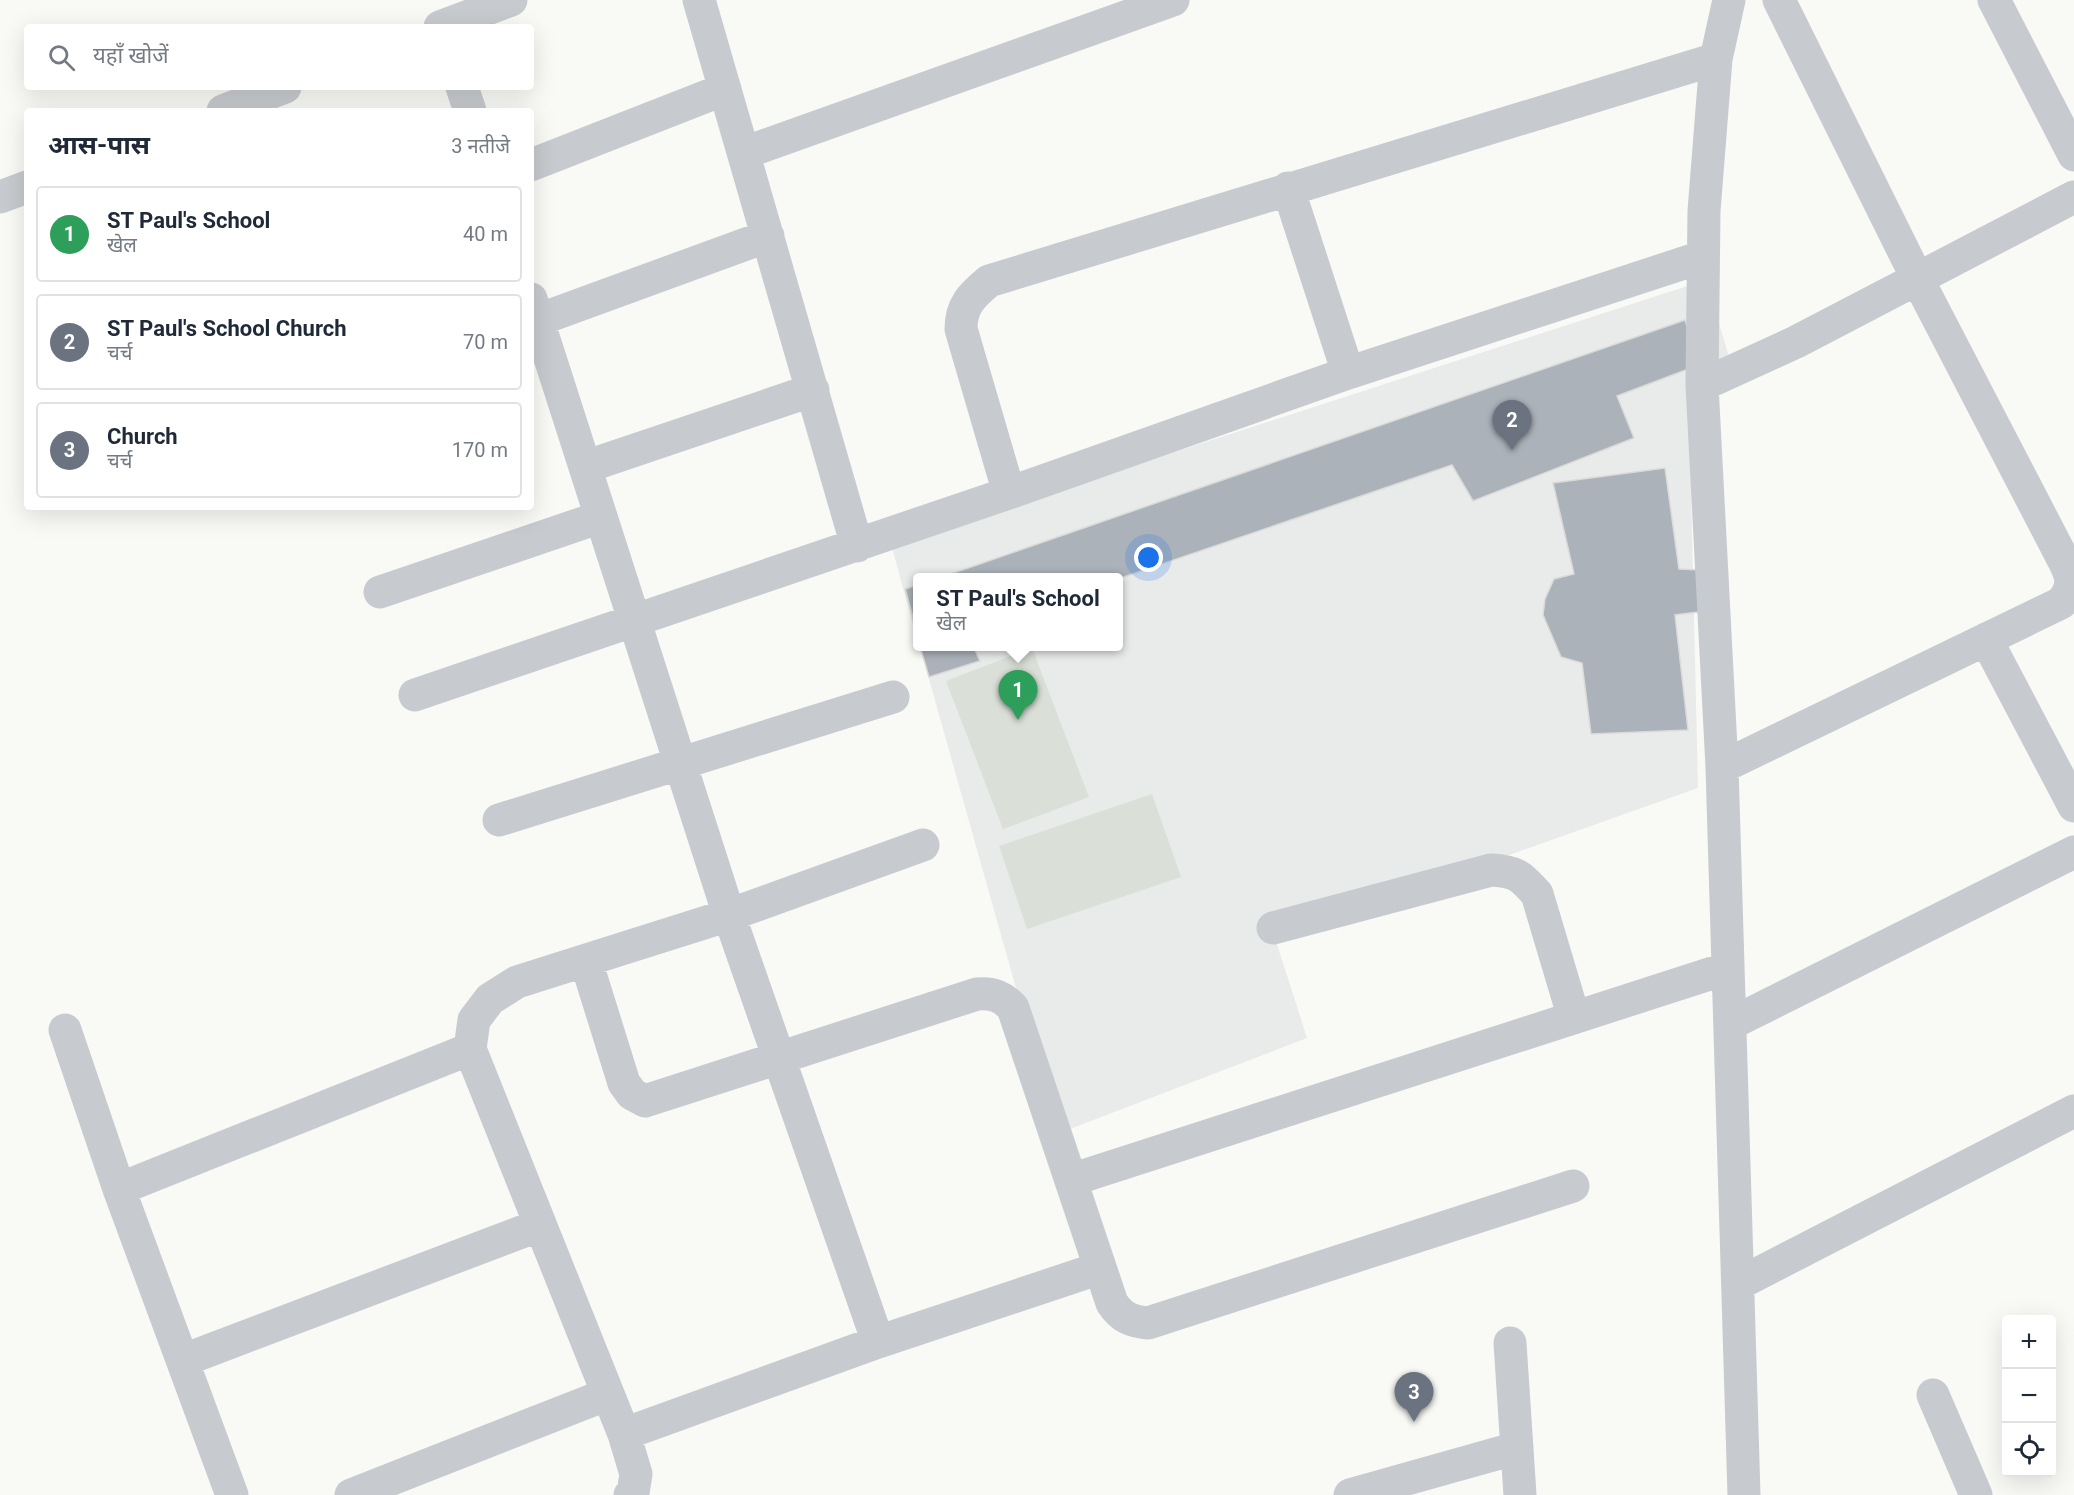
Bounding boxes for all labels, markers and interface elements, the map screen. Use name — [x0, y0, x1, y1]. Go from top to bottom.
search box — [24, 24, 534, 90]
icon: search — [45, 41, 78, 74]
text: यहाँ खोजें — [93, 43, 169, 68]
text: आस-पास — [48, 130, 150, 160]
text: 3 नतीजे — [451, 134, 510, 158]
text: ST Paul's School — [107, 208, 270, 233]
text: 1 — [64, 222, 75, 246]
text: 40 m — [463, 222, 508, 246]
text: खेल — [107, 233, 137, 257]
text: ST Paul's School Church — [107, 316, 347, 341]
text: 2 — [64, 330, 75, 354]
text: 70 m — [463, 330, 508, 354]
text: चर्च — [107, 341, 132, 365]
pin: 2 — [1492, 400, 1532, 450]
text: Church — [107, 424, 178, 449]
text: 3 — [64, 438, 75, 462]
text: 170 m — [452, 438, 508, 462]
text: चर्च — [107, 449, 132, 473]
your location — [1134, 543, 1163, 572]
popup — [913, 573, 1123, 651]
text: ST Paul's School — [936, 586, 1100, 611]
text: खेल — [936, 611, 966, 635]
pin: 1 — [998, 670, 1038, 720]
map controls — [2002, 1315, 2056, 1477]
button: + — [2002, 1315, 2056, 1369]
button: − — [2002, 1369, 2056, 1423]
pin: 3 — [1394, 1372, 1434, 1422]
button: locate — [2002, 1423, 2056, 1477]

